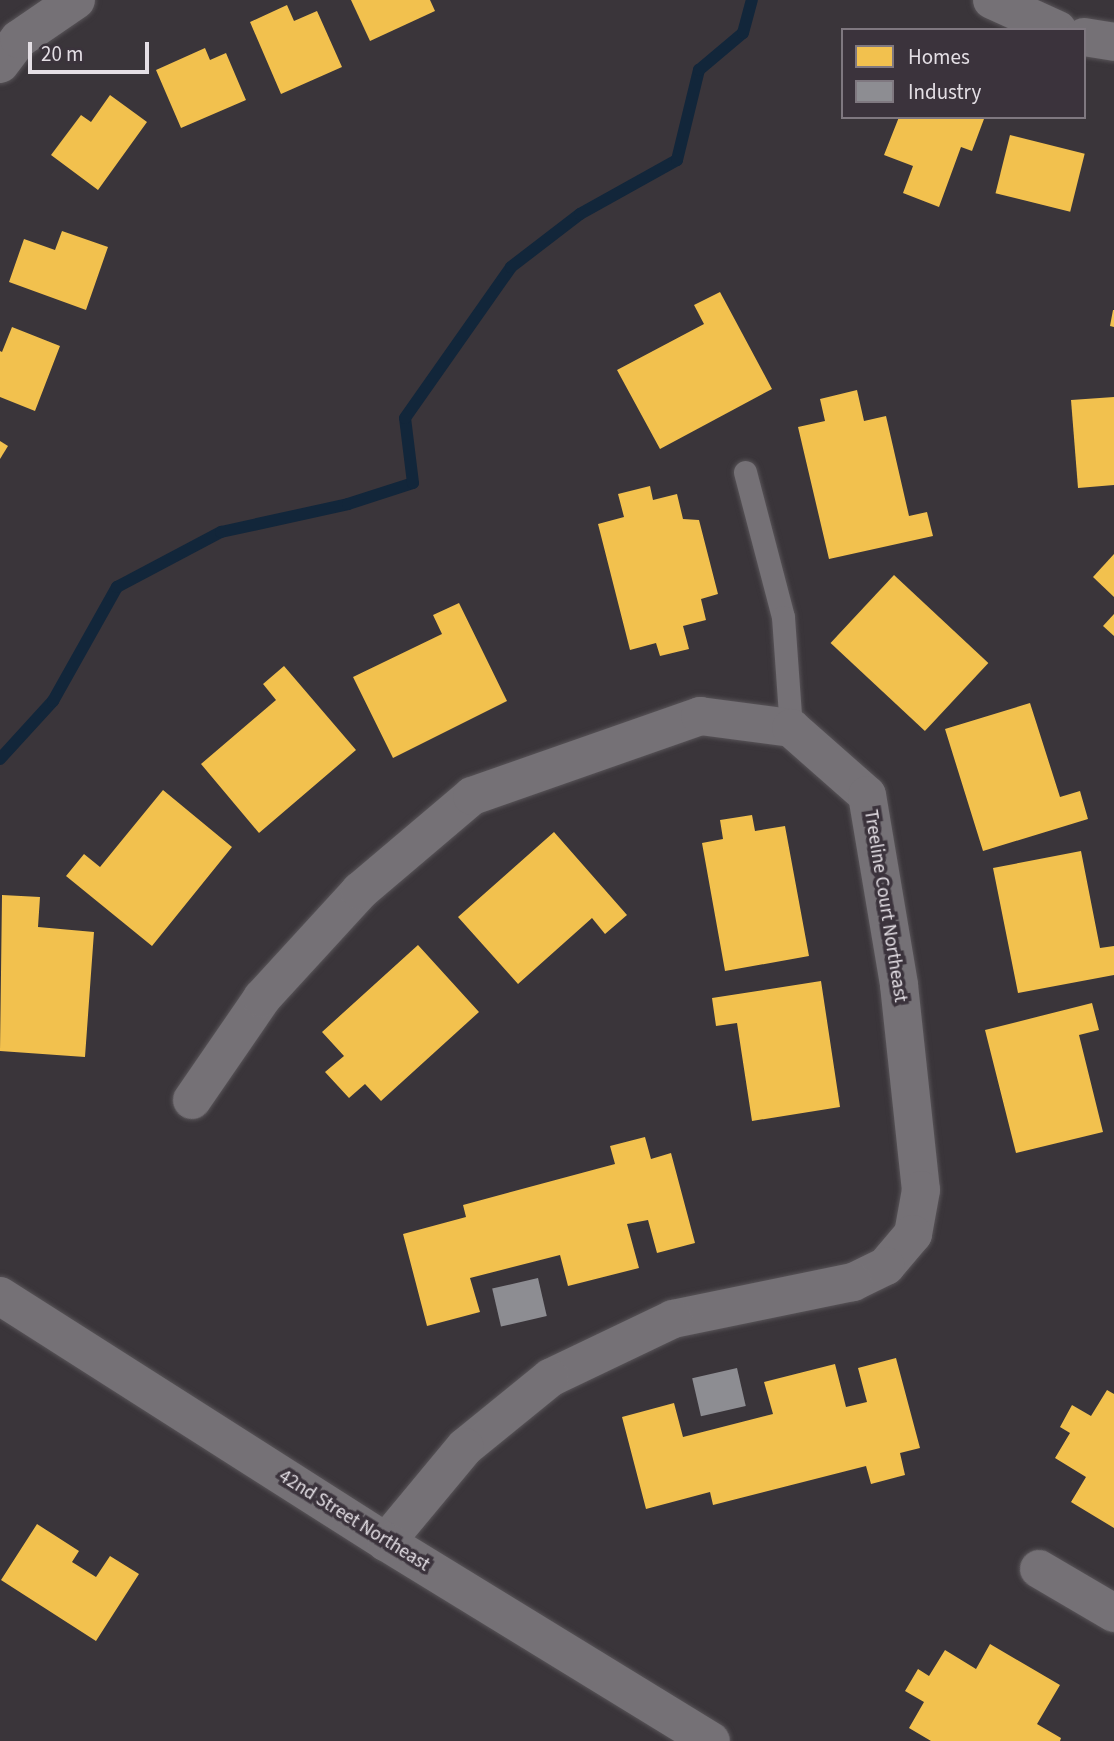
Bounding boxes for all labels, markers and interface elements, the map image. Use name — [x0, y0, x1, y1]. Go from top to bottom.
scale bar — [32, 28, 152, 72]
legend — [841, 28, 1086, 119]
text: 20 m — [41, 39, 83, 69]
text: Homes — [908, 42, 970, 72]
text: Industry — [908, 77, 981, 107]
street label: Treeline Court Northeast — [859, 808, 911, 1004]
street label: 42nd Street Northeast — [274, 1465, 434, 1577]

